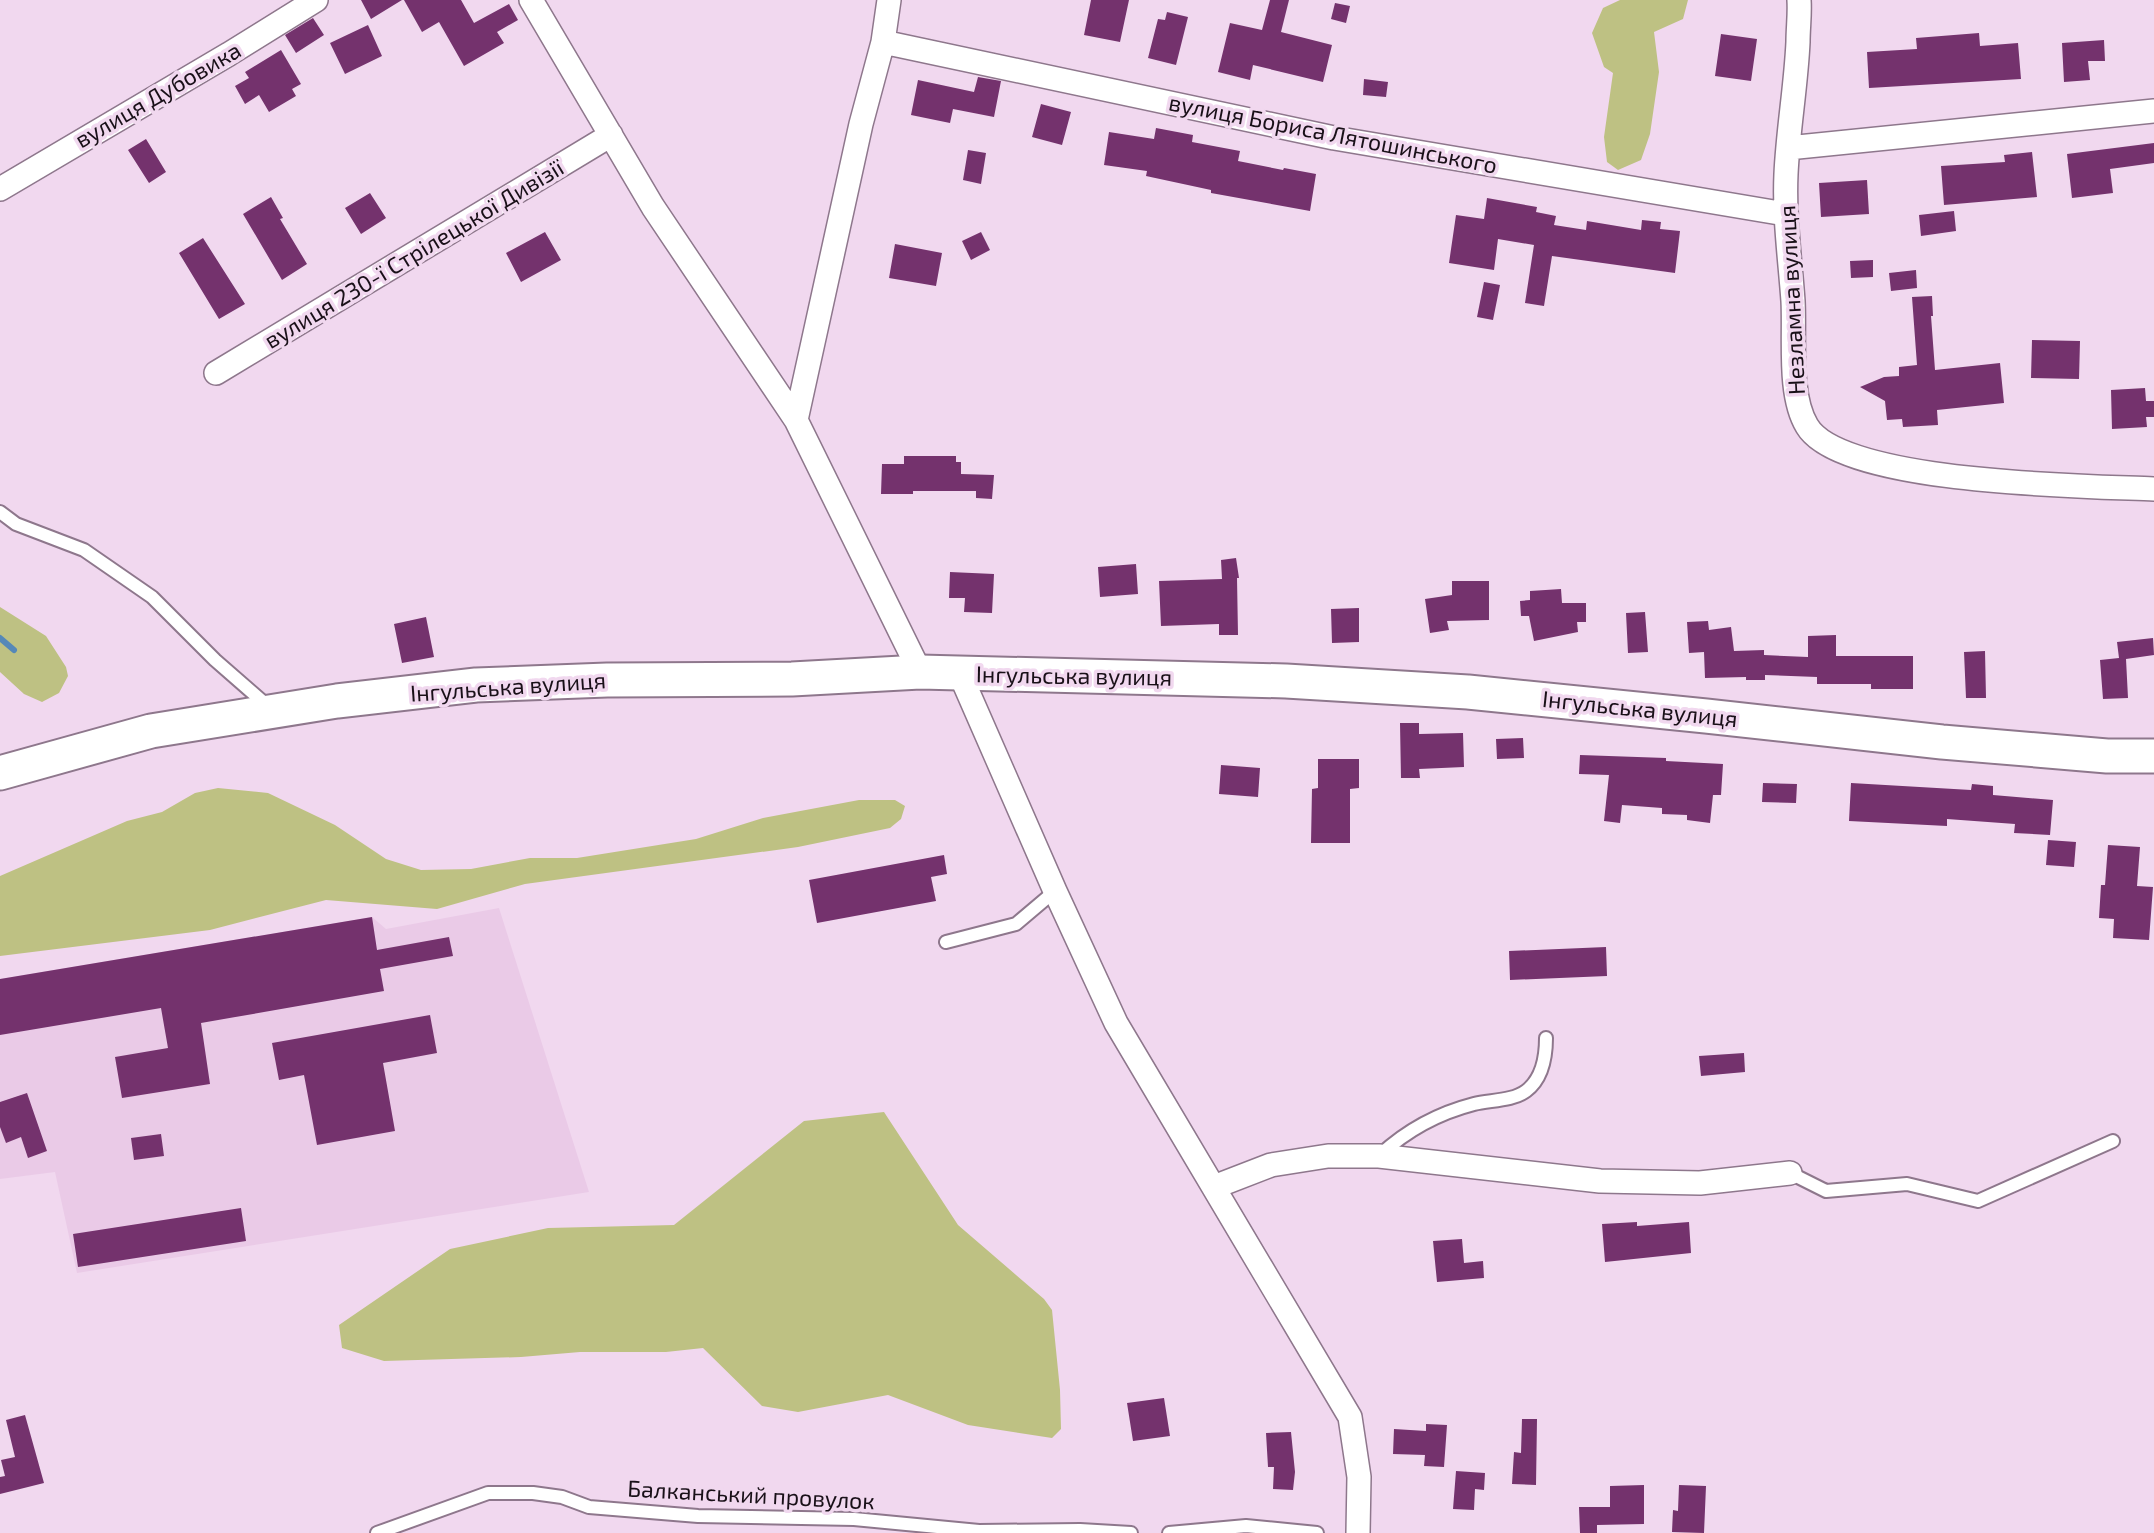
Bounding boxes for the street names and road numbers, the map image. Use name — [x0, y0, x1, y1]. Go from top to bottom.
street label: вулиця Дубовика — [69, 35, 246, 154]
street label: вулиця Бориса Лятошинського — [1166, 87, 1500, 180]
street label: вулиця 230-ї Стрілецької Дивізії — [259, 152, 569, 355]
street label: Незламна вулиця — [1772, 204, 1811, 396]
street label: Інгульська вулиця — [976, 659, 1172, 692]
street label: Інгульська вулиця — [409, 665, 607, 708]
street label: Інгульська вулиця — [1541, 684, 1739, 733]
street label: Балканський провулок — [627, 1474, 875, 1515]

